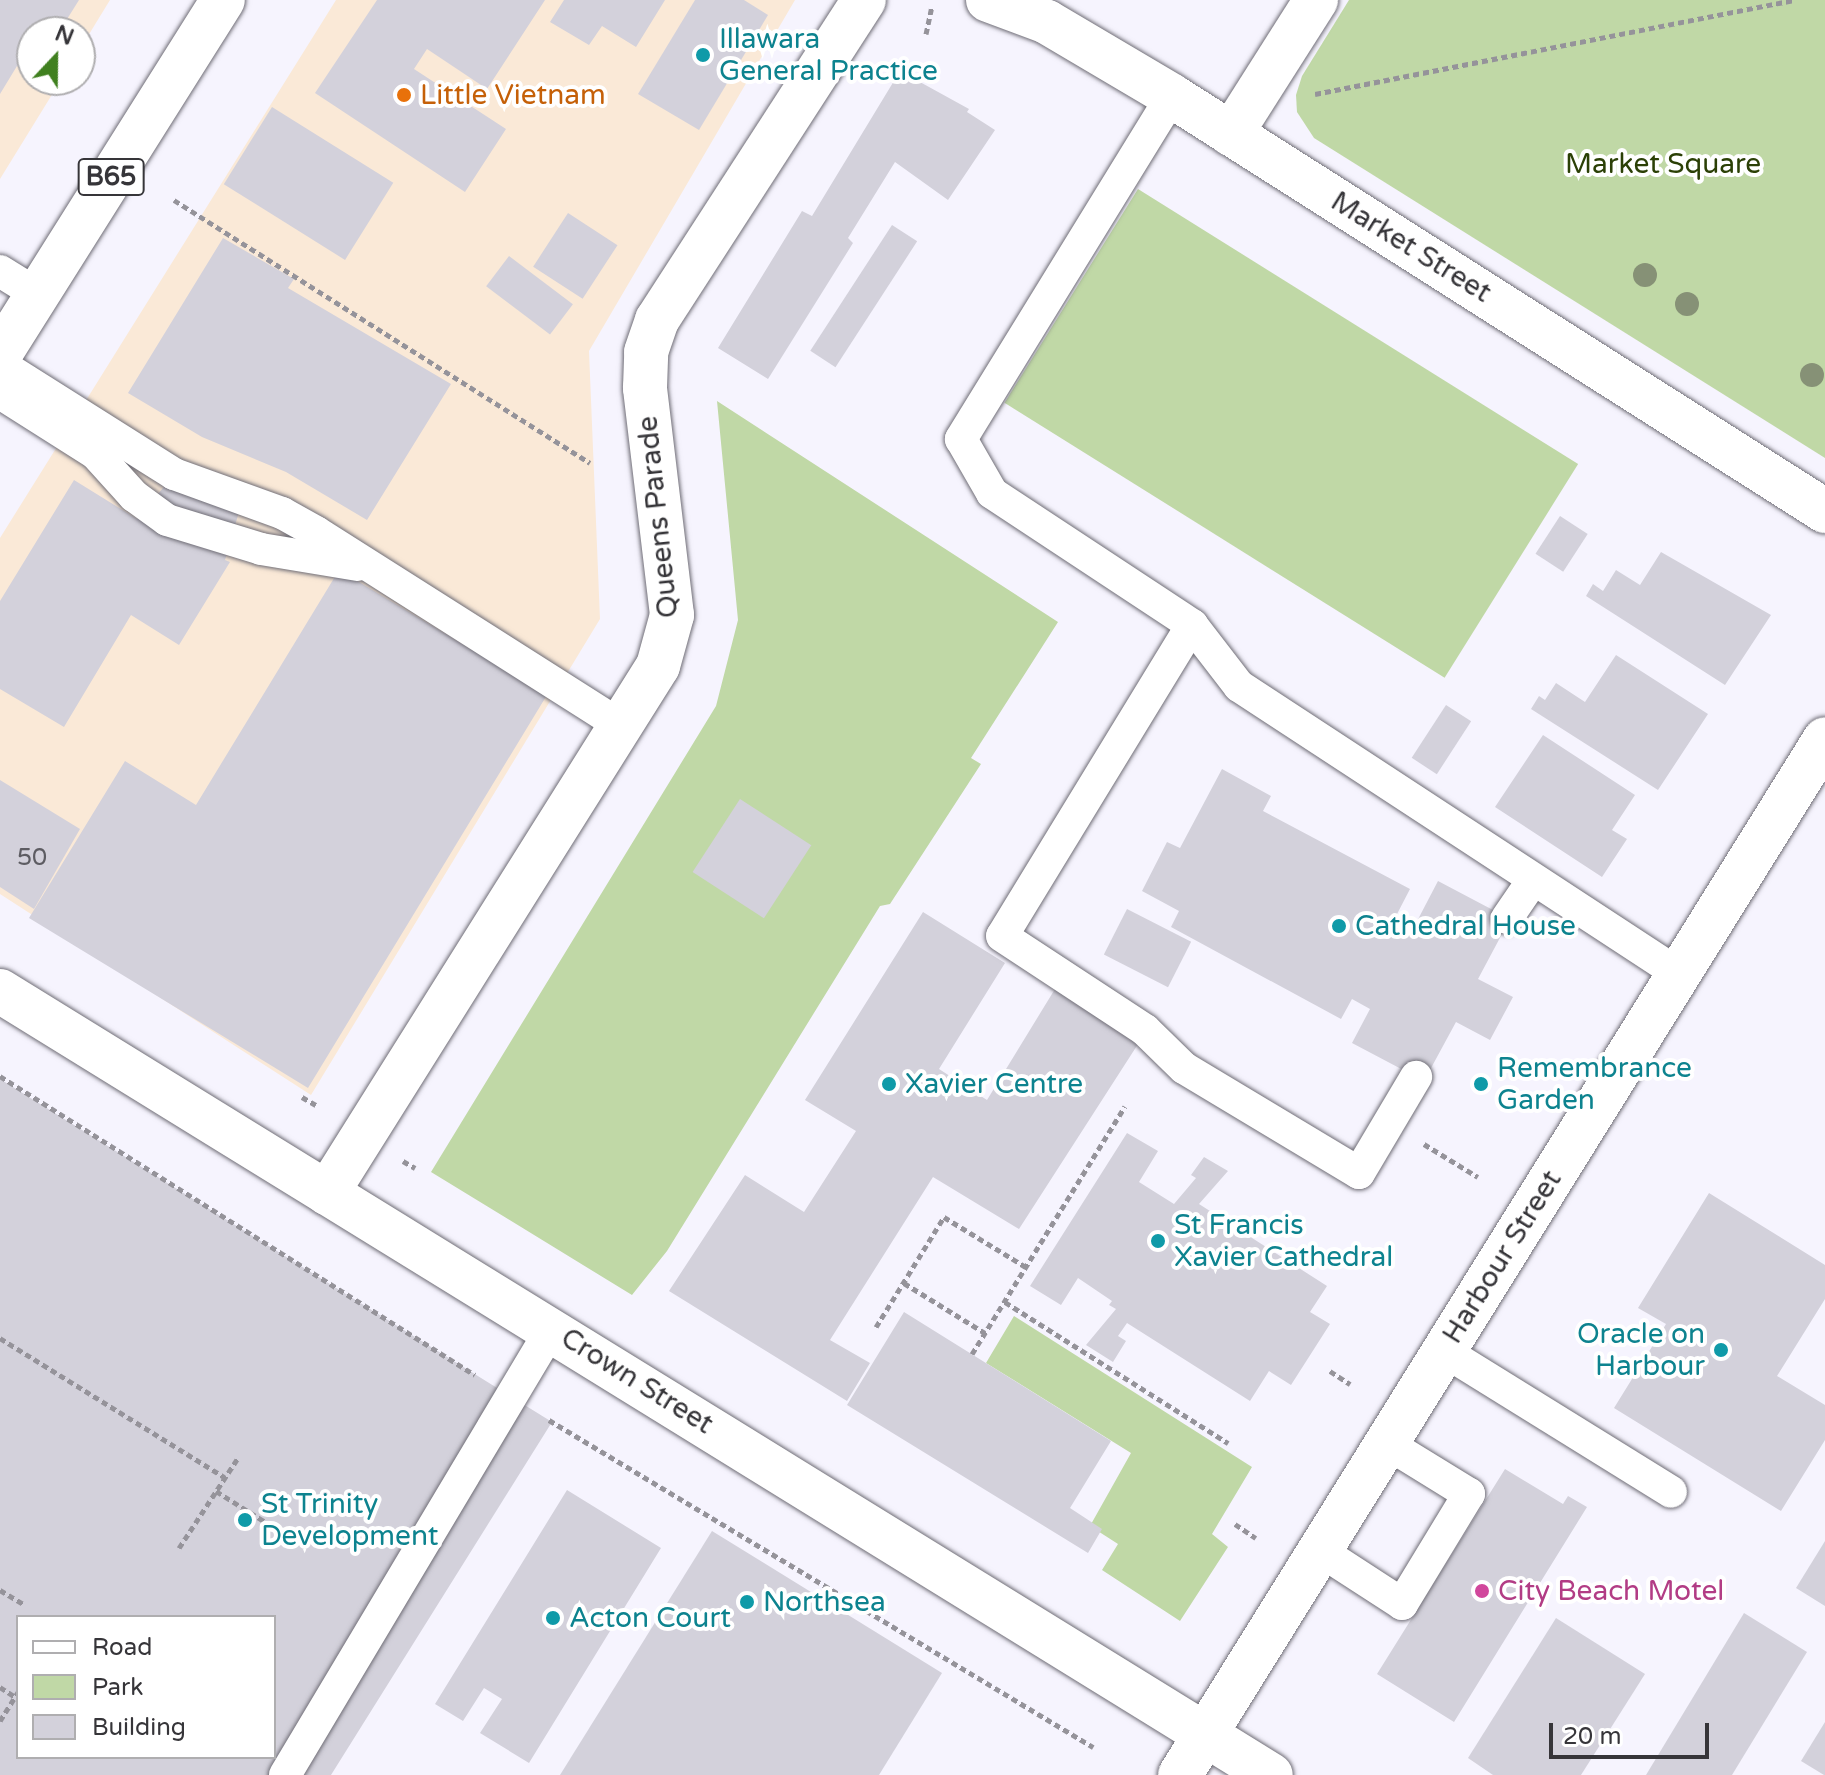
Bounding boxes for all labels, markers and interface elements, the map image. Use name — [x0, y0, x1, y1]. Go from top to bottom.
north arrow — [16, 16, 96, 96]
text: N — [51, 20, 77, 51]
place label: Illawara General Practice — [719, 22, 938, 88]
marker: Illawara General Practice — [694, 46, 712, 64]
place label: Little Vietnam — [420, 78, 606, 112]
marker: Little Vietnam — [395, 86, 413, 104]
park label: Market Square — [1565, 147, 1761, 181]
road number: B65 — [77, 155, 145, 199]
street label: Market Street — [1325, 184, 1497, 310]
street label: Queens Parade — [631, 414, 685, 620]
house number: 50 — [17, 844, 47, 872]
place label: Cathedral House — [1355, 909, 1576, 943]
marker: Cathedral House — [1330, 917, 1348, 935]
place label: Remembrance Garden — [1497, 1051, 1692, 1117]
place label: Xavier Centre — [905, 1067, 1083, 1101]
marker: Xavier Centre — [880, 1075, 898, 1093]
marker: Remembrance Garden — [1472, 1075, 1490, 1093]
street label: Harbour Street — [1435, 1164, 1569, 1350]
place label: St Francis Xavier Cathedral — [1174, 1208, 1393, 1274]
marker: St Francis Xavier Cathedral — [1149, 1232, 1167, 1250]
place label: Oracle on Harbour — [1577, 1317, 1705, 1383]
street label: Crown Street — [555, 1321, 719, 1441]
marker: Oracle on Harbour — [1712, 1341, 1730, 1359]
place label: St Trinity Development — [261, 1487, 438, 1553]
marker: St Trinity Development — [236, 1511, 254, 1529]
place label: City Beach Motel — [1498, 1574, 1724, 1608]
marker: City Beach Motel — [1473, 1582, 1491, 1600]
place label: Northsea — [763, 1585, 886, 1619]
marker: Northsea — [738, 1593, 756, 1611]
place label: Acton Court — [569, 1601, 731, 1635]
marker: Acton Court — [544, 1609, 562, 1627]
legend — [16, 1615, 276, 1759]
text: Road — [92, 1633, 152, 1662]
text: Park — [92, 1673, 143, 1702]
scale bar — [1553, 1707, 1713, 1757]
text: Building — [92, 1713, 186, 1742]
text: 20 m — [1563, 1722, 1621, 1751]

